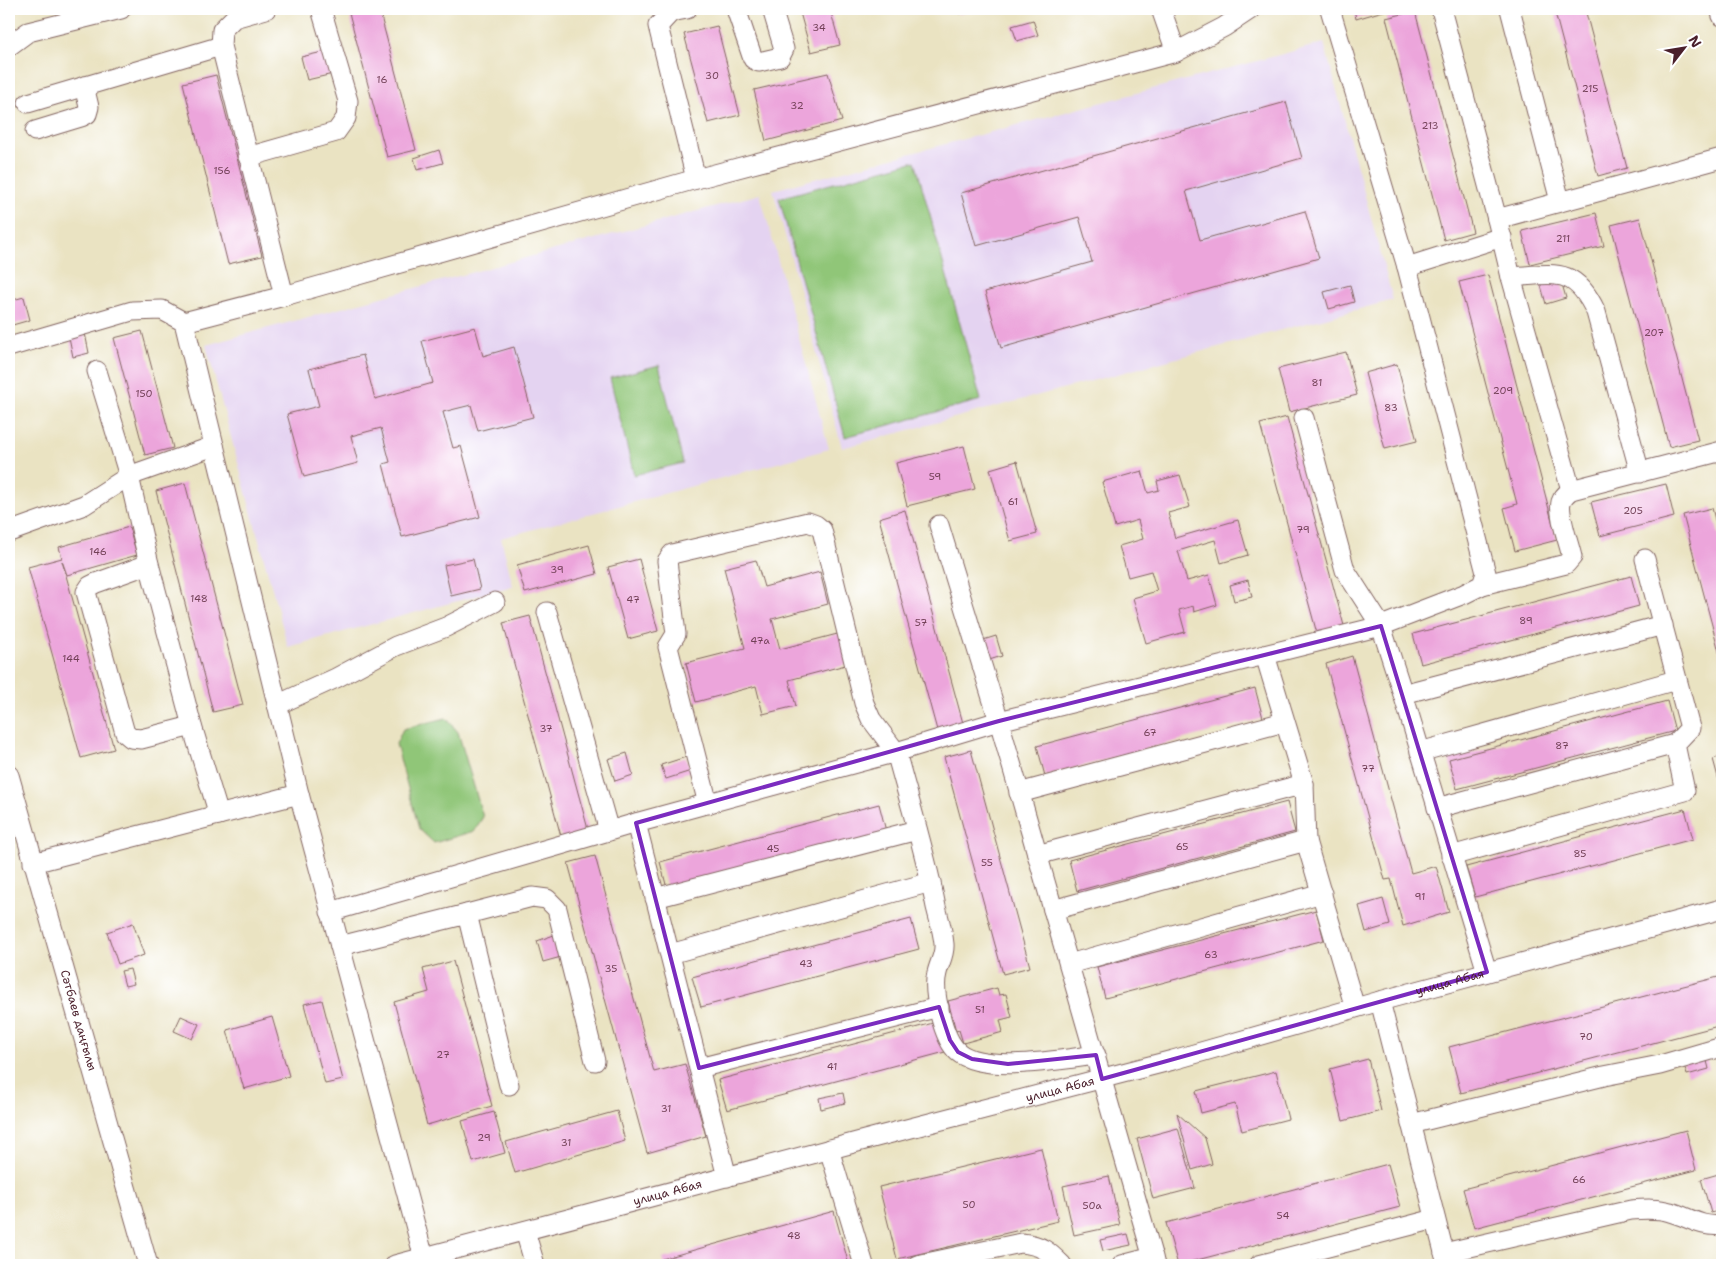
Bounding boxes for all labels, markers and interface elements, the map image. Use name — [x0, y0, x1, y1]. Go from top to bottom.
house number: 34 — [812, 21, 826, 34]
north arrow — [1658, 22, 1708, 72]
text: N — [1685, 32, 1706, 51]
house number: 30 — [705, 69, 719, 82]
house number: 16 — [377, 73, 387, 86]
house number: 215 — [1582, 82, 1598, 95]
house number: 32 — [790, 99, 804, 112]
house number: 213 — [1421, 119, 1439, 132]
house number: 156 — [214, 164, 230, 177]
house number: 211 — [1556, 232, 1570, 245]
house number: 207 — [1644, 326, 1664, 339]
house number: 81 — [1312, 376, 1322, 389]
house number: 209 — [1493, 384, 1513, 397]
house number: 150 — [135, 387, 153, 400]
house number: 83 — [1384, 401, 1398, 414]
house number: 59 — [929, 470, 941, 483]
house number: 61 — [1008, 495, 1018, 508]
house number: 205 — [1623, 504, 1643, 517]
house number: 79 — [1296, 523, 1310, 536]
house number: 146 — [89, 545, 107, 558]
house number: 39 — [550, 563, 564, 576]
house number: 148 — [190, 592, 208, 605]
house number: 47 — [626, 593, 640, 606]
house number: 89 — [1519, 614, 1533, 627]
house number: 57 — [915, 616, 927, 629]
house number: 47а — [750, 634, 771, 647]
house number: 144 — [62, 652, 80, 665]
house number: 37 — [539, 722, 553, 735]
house number: 67 — [1144, 726, 1156, 739]
house number: 87 — [1555, 739, 1569, 752]
house number: 77 — [1361, 762, 1375, 775]
house number: 65 — [1176, 840, 1188, 853]
house number: 45 — [767, 842, 779, 855]
house number: 85 — [1574, 847, 1586, 860]
house number: 55 — [981, 856, 993, 869]
house number: 91 — [1415, 890, 1425, 903]
house number: 63 — [1204, 948, 1218, 961]
house number: 43 — [799, 957, 813, 970]
house number: 35 — [605, 962, 617, 975]
street label: улица Абая — [1414, 965, 1486, 999]
street label: Сәтбаев даңғылы — [57, 968, 100, 1073]
house number: 51 — [975, 1003, 985, 1016]
house number: 70 — [1579, 1030, 1593, 1043]
house number: 27 — [436, 1048, 450, 1061]
house number: 41 — [827, 1060, 837, 1073]
street label: улица Абая — [1024, 1073, 1096, 1106]
house number: 31 — [661, 1102, 671, 1115]
house number: 29 — [477, 1131, 491, 1144]
house number: 31 — [561, 1136, 571, 1149]
house number: 66 — [1572, 1173, 1586, 1186]
street label: улица Абая — [631, 1176, 704, 1209]
house number: 50 — [962, 1198, 976, 1211]
house number: 50а — [1082, 1199, 1102, 1212]
house number: 54 — [1277, 1209, 1289, 1222]
house number: 48 — [787, 1229, 801, 1242]

